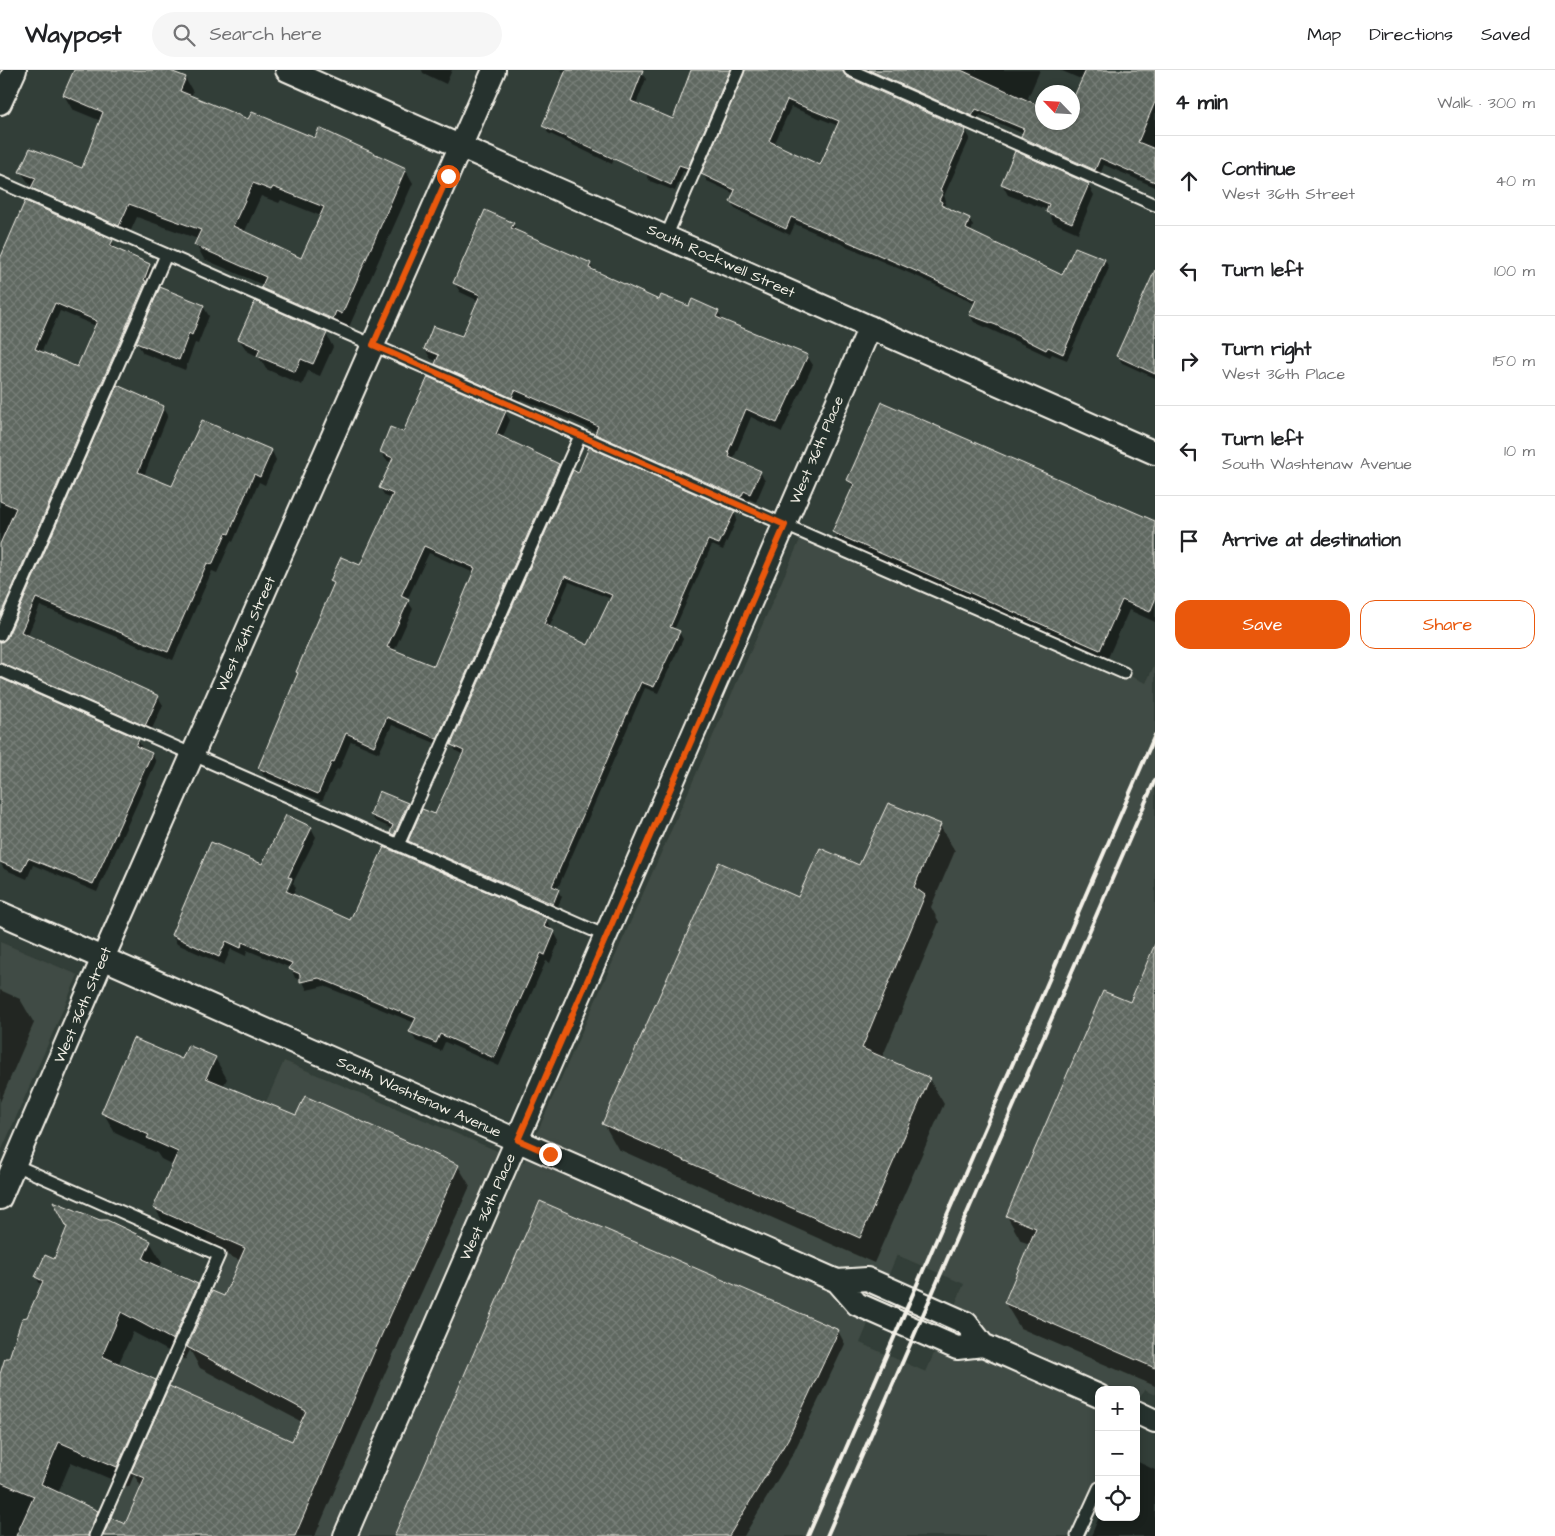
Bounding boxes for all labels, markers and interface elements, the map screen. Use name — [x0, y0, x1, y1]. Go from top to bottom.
search box — [152, 12, 502, 57]
text: Waypost — [25, 18, 122, 52]
icon: search — [170, 21, 198, 49]
text: Search here — [210, 21, 322, 48]
text: Map — [1307, 22, 1341, 47]
text: Directions — [1369, 22, 1453, 47]
text: Saved — [1481, 22, 1530, 47]
north arrow — [1035, 85, 1080, 130]
text: 4 min — [1175, 88, 1228, 117]
text: Walk · 300 m — [1437, 92, 1535, 114]
text: Continue — [1222, 156, 1296, 183]
route start — [437, 165, 460, 188]
icon: ahead — [1175, 167, 1203, 195]
text: 40 m — [1495, 170, 1535, 192]
text: West 36th Street — [1222, 183, 1355, 205]
street label: South Rockwell Street — [644, 219, 798, 303]
icon: left — [1175, 257, 1203, 285]
text: Turn left — [1222, 257, 1303, 284]
text: 100 m — [1494, 260, 1535, 282]
text: Turn right — [1222, 336, 1311, 363]
icon: right — [1175, 347, 1203, 375]
text: 150 m — [1493, 350, 1535, 372]
text: West 36th Place — [1222, 363, 1345, 385]
street label: West 36th Place — [785, 393, 849, 507]
text: Turn left — [1222, 426, 1303, 453]
icon: left — [1175, 437, 1203, 465]
text: 10 m — [1504, 440, 1535, 462]
text: South Washtenaw Avenue — [1222, 453, 1412, 475]
icon: arrive — [1175, 527, 1203, 555]
text: Arrive at destination — [1222, 527, 1401, 554]
street label: West 36th Street — [211, 573, 281, 695]
button: Save — [1175, 600, 1350, 649]
button: Share — [1360, 600, 1535, 649]
street label: West 36th Street — [49, 944, 117, 1066]
street label: South Washtenaw Avenue — [333, 1051, 505, 1143]
route end — [539, 1143, 562, 1166]
street label: West 36th Place — [455, 1150, 521, 1264]
map controls — [1095, 1386, 1140, 1521]
button: + — [1095, 1386, 1140, 1431]
button: − — [1095, 1431, 1140, 1476]
button: locate — [1095, 1476, 1140, 1521]

